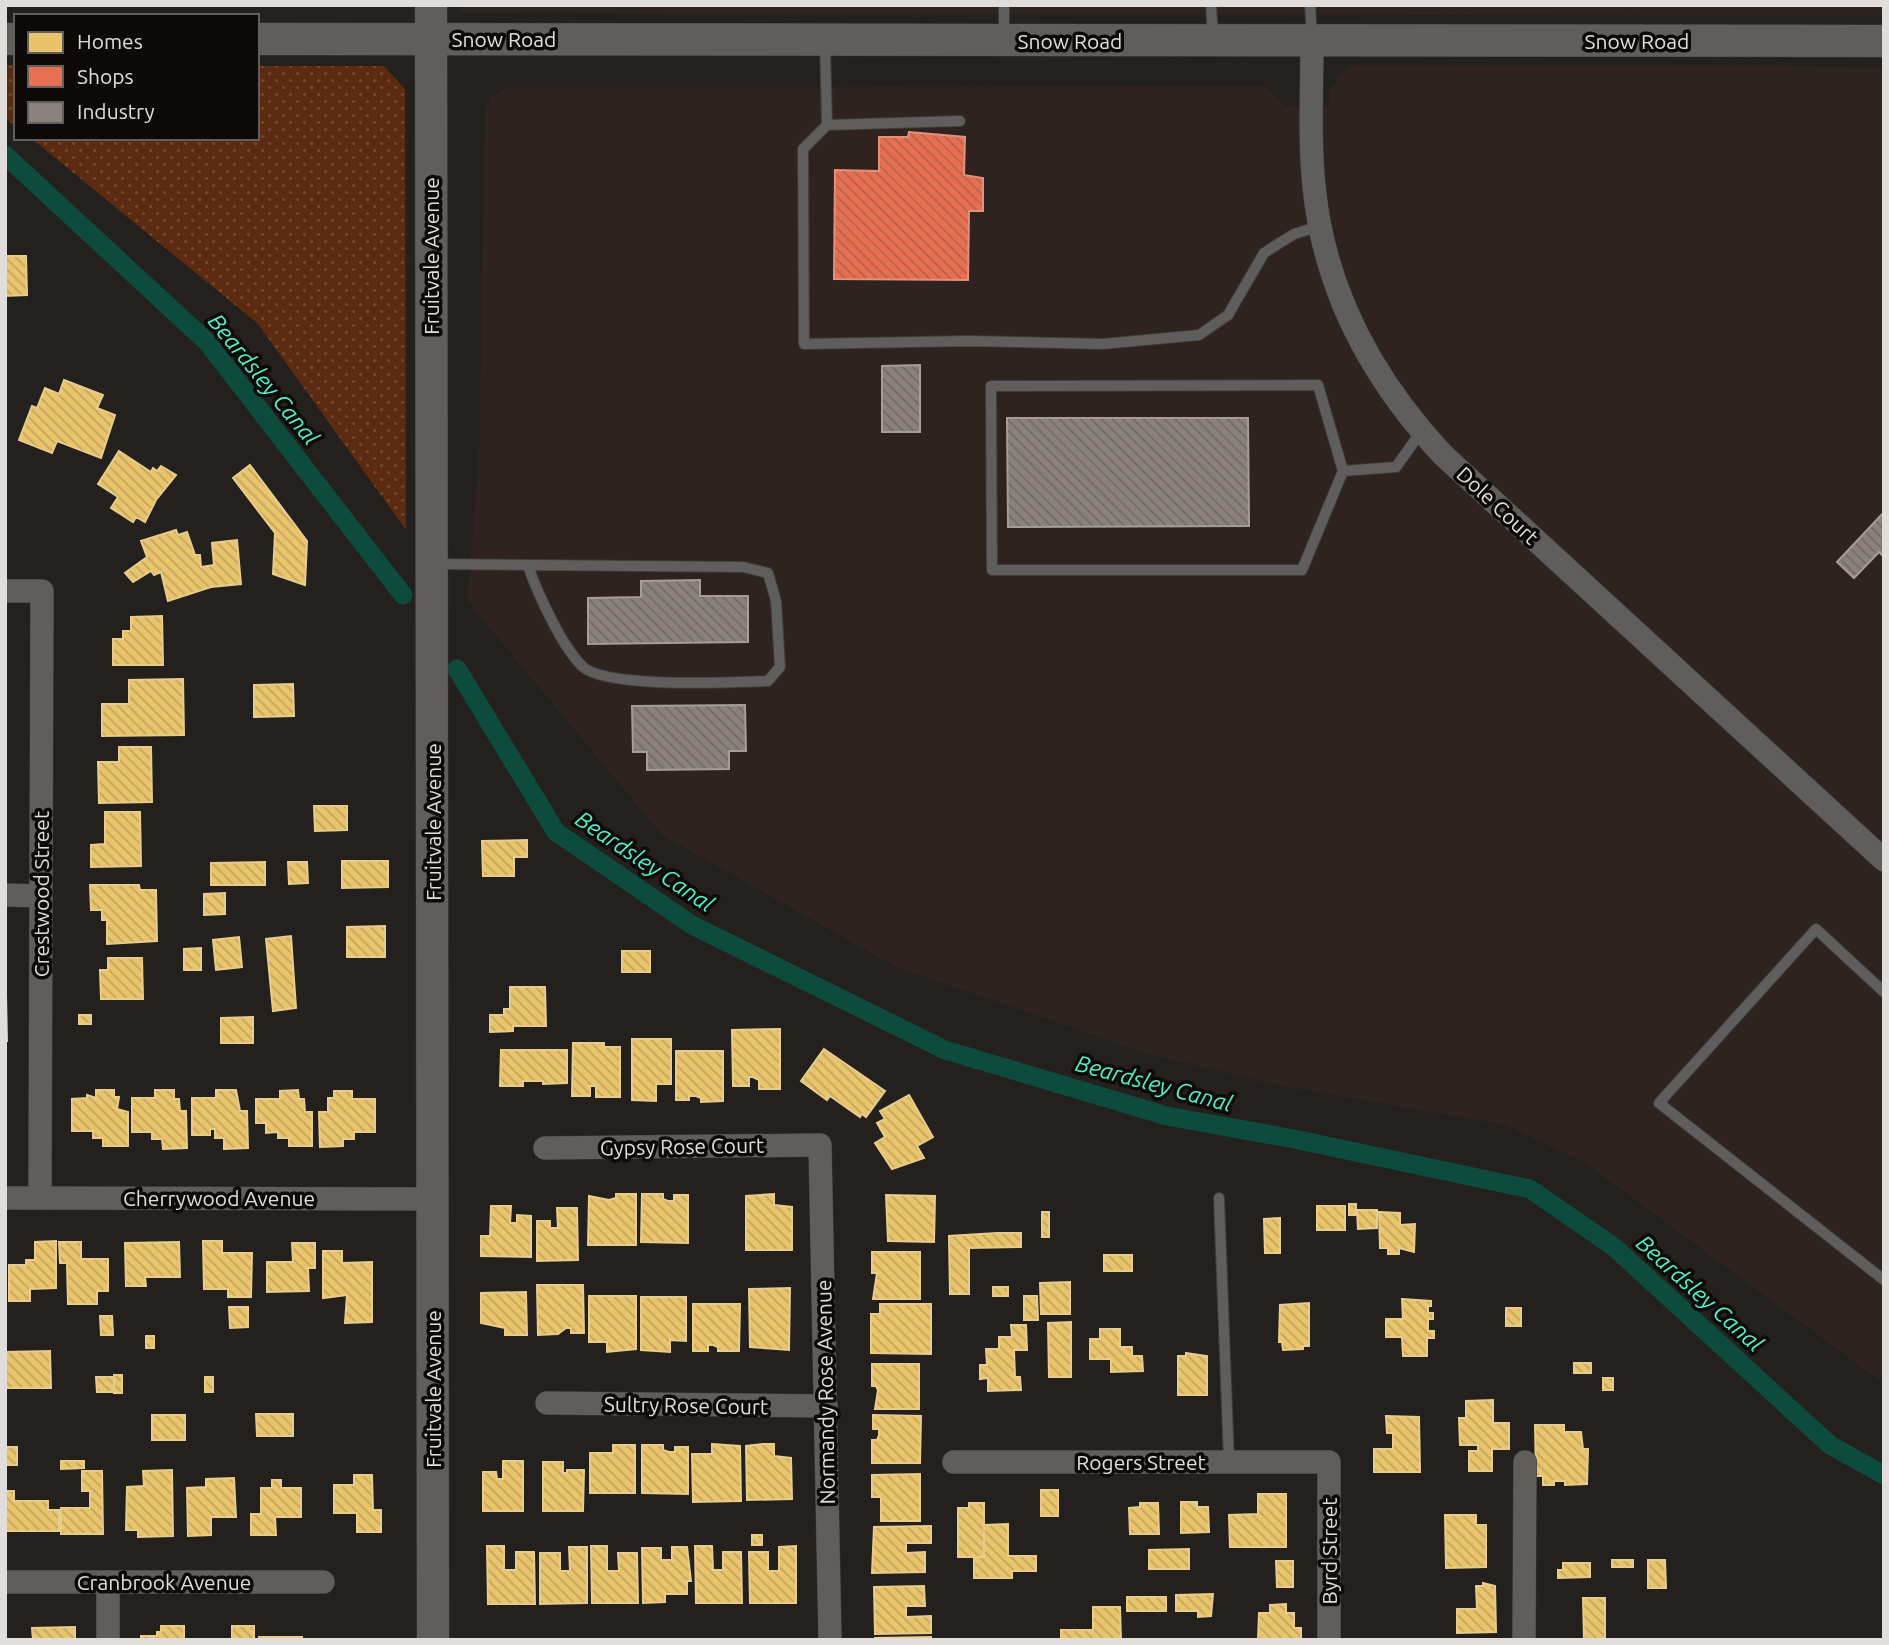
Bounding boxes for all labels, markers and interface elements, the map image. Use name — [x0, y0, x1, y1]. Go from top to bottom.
legend — [14, 14, 259, 140]
street label: Snow Road — [452, 27, 556, 51]
text: Homes — [77, 29, 143, 53]
street label: Snow Road — [1018, 29, 1122, 53]
street label: Snow Road — [1585, 29, 1689, 53]
text: Shops — [77, 64, 134, 88]
text: Industry — [77, 99, 155, 123]
street label: Fruitvale Avenue — [419, 177, 443, 335]
water label: Beardsley Canal — [204, 308, 325, 450]
street label: Dole Court — [1452, 461, 1544, 549]
street label: Fruitvale Avenue — [421, 743, 445, 901]
water label: Beardsley Canal — [571, 806, 719, 917]
street label: Crestwood Street — [29, 811, 53, 977]
water label: Beardsley Canal — [1073, 1050, 1236, 1116]
street label: Gypsy Rose Court — [600, 1133, 764, 1159]
street label: Cherrywood Avenue — [123, 1186, 315, 1210]
water label: Beardsley Canal — [1632, 1230, 1769, 1357]
street label: Normandy Rose Avenue — [811, 1279, 839, 1505]
street label: Fruitvale Avenue — [421, 1310, 445, 1468]
street label: Sultry Rose Court — [604, 1392, 768, 1418]
street label: Rogers Street — [1076, 1450, 1206, 1474]
street label: Byrd Street — [1317, 1497, 1341, 1605]
street label: Cranbrook Avenue — [77, 1570, 251, 1594]

